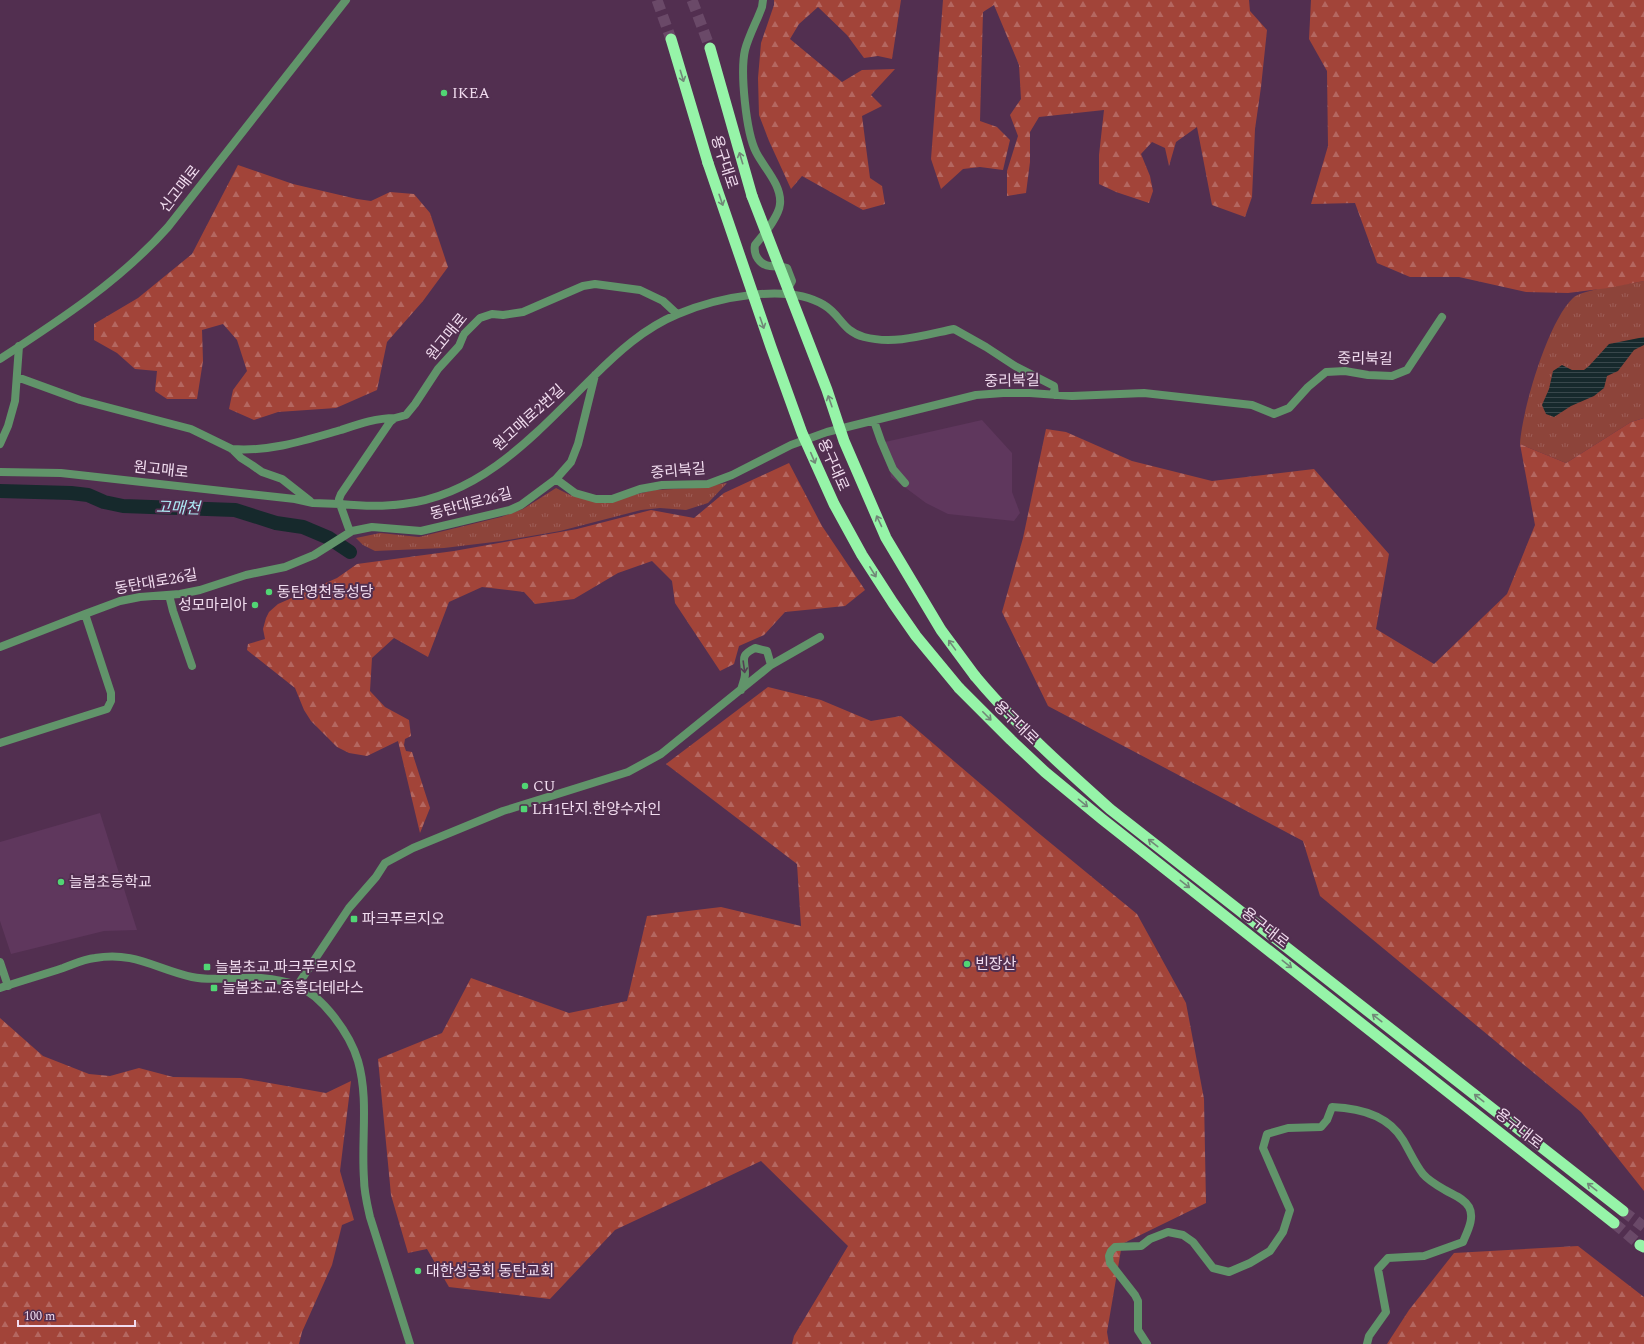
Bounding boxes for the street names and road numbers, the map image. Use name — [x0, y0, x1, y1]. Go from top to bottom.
street label: 용구대로 — [705, 132, 743, 192]
street label: 신고매로 — [154, 160, 206, 218]
street label: 원고매로 — [421, 308, 473, 366]
street label: 중리북길 — [1337, 347, 1393, 371]
street label: 중리북길 — [984, 369, 1040, 393]
street label: 원고매로2번길 — [488, 379, 570, 457]
street label: 용구대로 — [811, 435, 855, 495]
street label: 원고매로 — [132, 456, 190, 484]
street label: 중리북길 — [650, 457, 706, 485]
street label: 동탄대로26길 — [427, 482, 515, 526]
street label: 동탄대로26길 — [113, 563, 199, 601]
street label: 용구대로 — [988, 696, 1044, 750]
street label: 용구대로 — [1236, 902, 1294, 954]
street label: 용구대로 — [1490, 1103, 1548, 1155]

